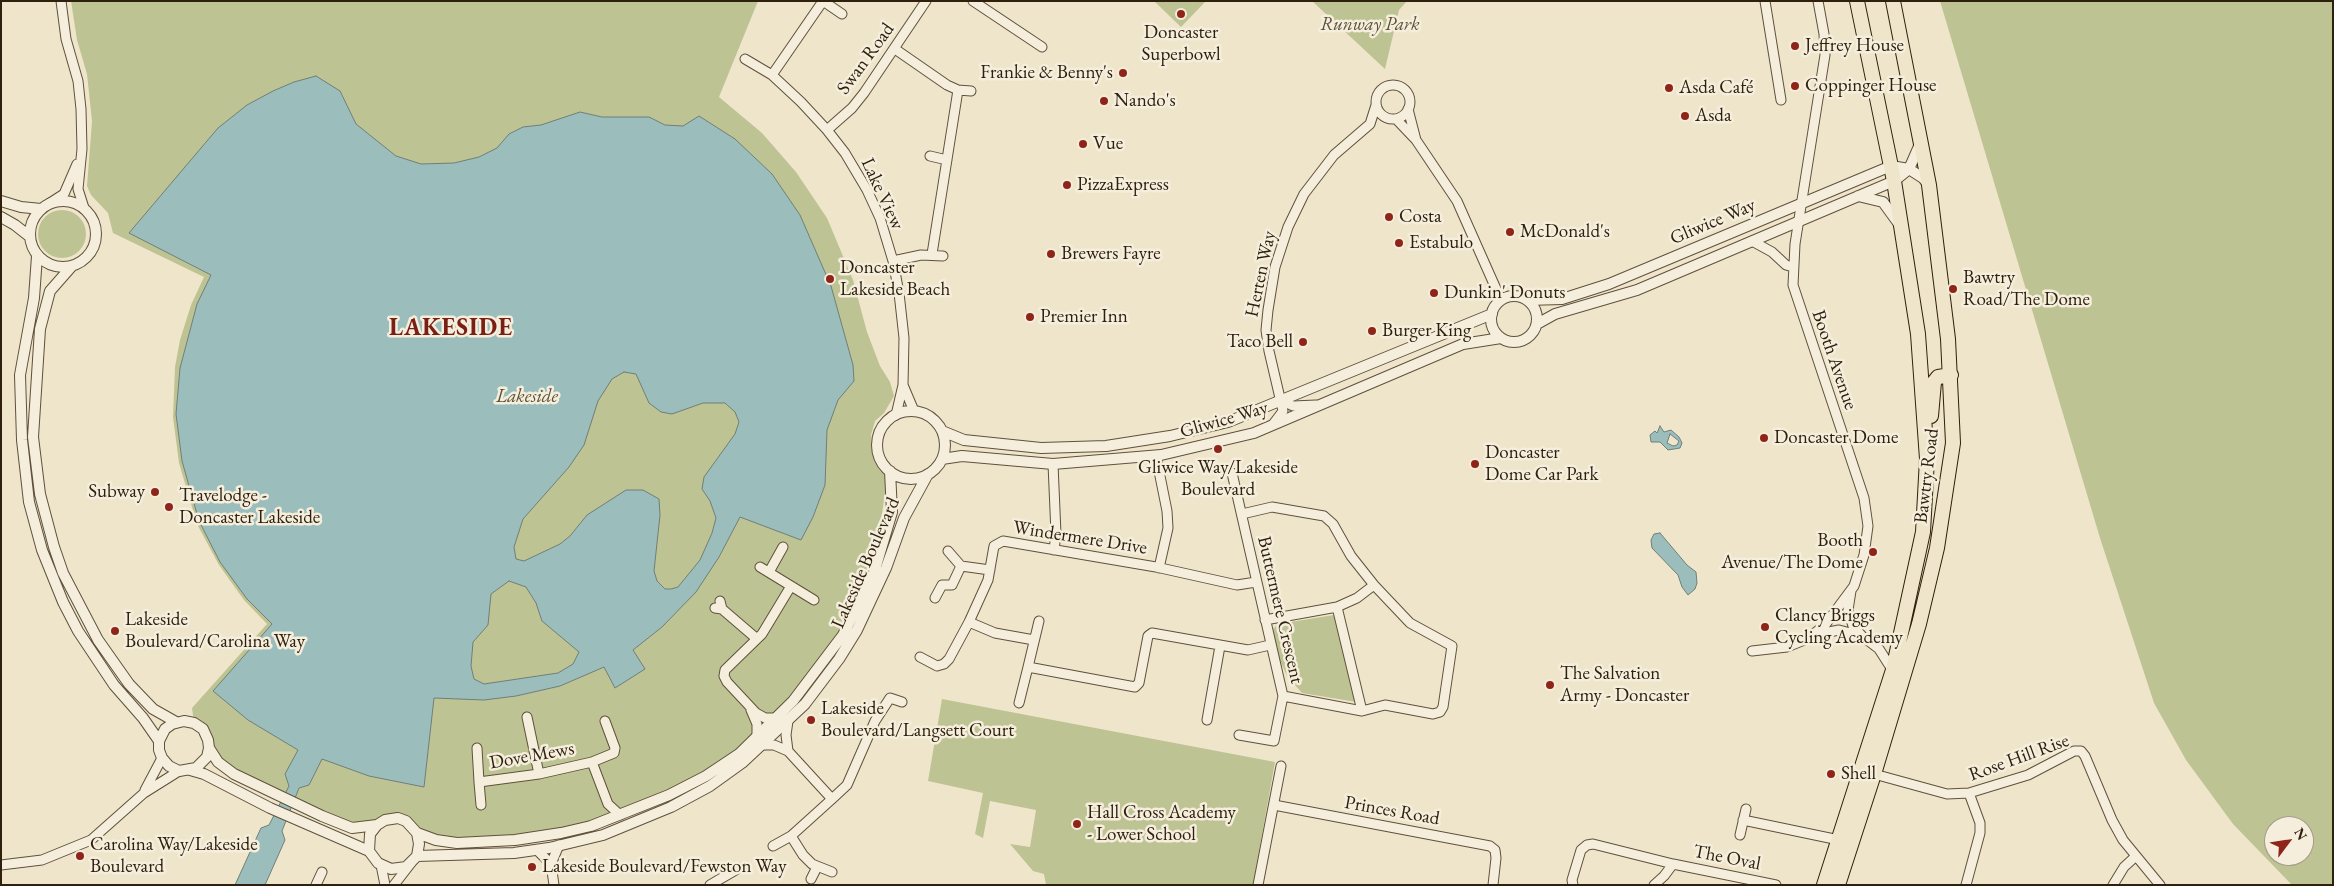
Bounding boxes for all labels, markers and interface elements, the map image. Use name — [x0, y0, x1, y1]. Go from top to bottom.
marker: Doncaster Superbowl — [1175, 8, 1187, 20]
park label: Runway Park — [1320, 14, 1420, 36]
street label: Swan Road — [832, 19, 900, 99]
place label: Doncaster Superbowl — [1142, 22, 1220, 66]
place label: Jeffrey House — [1805, 35, 1904, 57]
marker: Jeffrey House — [1789, 40, 1801, 52]
place label: Frankie & Benny's — [980, 62, 1113, 84]
marker: Frankie & Benny's — [1117, 67, 1129, 79]
place label: Coppinger House — [1805, 75, 1936, 97]
place label: Asda Café — [1679, 77, 1753, 99]
marker: Coppinger House — [1789, 80, 1801, 92]
marker: Asda Café — [1663, 82, 1675, 94]
place label: Nando's — [1114, 90, 1176, 112]
marker: Nando's — [1098, 95, 1110, 107]
place label: Asda — [1695, 105, 1731, 127]
marker: Asda — [1679, 110, 1691, 122]
place label: Vue — [1093, 133, 1123, 155]
marker: Vue — [1077, 138, 1089, 150]
street label: Lake View — [856, 155, 908, 233]
place label: PizzaExpress — [1077, 174, 1169, 196]
marker: PizzaExpress — [1061, 179, 1073, 191]
street label: Gliwice Way — [1667, 194, 1759, 250]
place label: Costa — [1399, 206, 1442, 228]
marker: Costa — [1383, 211, 1395, 223]
place label: McDonald's — [1520, 221, 1610, 243]
marker: McDonald's — [1504, 226, 1516, 238]
street label: Herten Way — [1241, 229, 1281, 319]
place label: Estabulo — [1409, 232, 1473, 254]
marker: Estabulo — [1393, 237, 1405, 249]
place label: Brewers Fayre — [1061, 243, 1161, 265]
marker: Brewers Fayre — [1045, 248, 1057, 260]
place label: Doncaster Lakeside Beach — [840, 257, 950, 301]
place label: Bawtry Road/The Dome — [1963, 267, 2090, 311]
marker: Doncaster Lakeside Beach — [824, 273, 836, 285]
place label: Dunkin' Donuts — [1444, 282, 1565, 304]
marker: Bawtry Road/The Dome — [1947, 283, 1959, 295]
marker: Dunkin' Donuts — [1428, 287, 1440, 299]
place label: Premier Inn — [1040, 306, 1128, 328]
street label: Booth Avenue — [1806, 307, 1862, 413]
marker: Premier Inn — [1024, 311, 1036, 323]
district label: LAKESIDE — [388, 314, 514, 342]
place label: Burger King — [1382, 320, 1471, 342]
marker: Burger King — [1366, 325, 1378, 337]
place label: Taco Bell — [1226, 331, 1293, 353]
marker: Taco Bell — [1297, 336, 1309, 348]
park label: Lakeside — [496, 386, 558, 408]
street label: Gliwice Way — [1177, 397, 1271, 443]
place label: Doncaster Dome — [1774, 427, 1898, 449]
street label: Bawtry Road — [1910, 427, 1944, 525]
marker: Doncaster Dome — [1758, 432, 1770, 444]
place label: Doncaster Dome Car Park — [1485, 442, 1598, 486]
marker: Gliwice Way/Lakeside Boulevard — [1212, 443, 1224, 455]
place label: Gliwice Way/Lakeside Boulevard — [1138, 457, 1298, 501]
marker: Doncaster Dome Car Park — [1469, 458, 1481, 470]
place label: Subway — [88, 481, 145, 503]
place label: Travelodge - Doncaster Lakeside — [179, 485, 320, 529]
marker: Subway — [149, 486, 161, 498]
street label: Lakeside Boulevard — [827, 494, 905, 632]
marker: Travelodge - Doncaster Lakeside — [163, 501, 175, 513]
street label: Windermere Drive — [1011, 516, 1149, 560]
place label: Booth Avenue/The Dome — [1721, 530, 1863, 574]
street label: Buttermere Crescent — [1252, 534, 1308, 686]
marker: Booth Avenue/The Dome — [1867, 546, 1879, 558]
place label: Clancy Briggs Cycling Academy — [1775, 605, 1903, 649]
place label: Lakeside Boulevard/Carolina Way — [125, 609, 305, 653]
marker: Clancy Briggs Cycling Academy — [1759, 621, 1771, 633]
marker: Lakeside Boulevard/Carolina Way — [109, 625, 121, 637]
place label: The Salvation Army - Doncaster — [1560, 663, 1689, 707]
marker: The Salvation Army - Doncaster — [1544, 679, 1556, 691]
place label: Lakeside Boulevard/Langsett Court — [821, 698, 1014, 742]
marker: Lakeside Boulevard/Langsett Court — [805, 714, 817, 726]
street label: Rose Hill Rise — [1966, 729, 2072, 787]
street label: Dove Mews — [488, 737, 576, 775]
place label: Shell — [1841, 763, 1876, 785]
marker: Shell — [1825, 768, 1837, 780]
street label: Princes Road — [1343, 791, 1441, 831]
place label: Hall Cross Academy - Lower School — [1087, 802, 1236, 846]
north arrow — [2264, 816, 2314, 866]
marker: Hall Cross Academy - Lower School — [1071, 818, 1083, 830]
text: N — [2290, 824, 2312, 843]
place label: Carolina Way/Lakeside Boulevard — [90, 834, 258, 878]
street label: The Oval — [1691, 840, 1763, 876]
marker: Carolina Way/Lakeside Boulevard — [74, 850, 86, 862]
place label: Lakeside Boulevard/Fewston Way — [542, 856, 786, 878]
marker: Lakeside Boulevard/Fewston Way — [526, 861, 538, 873]

